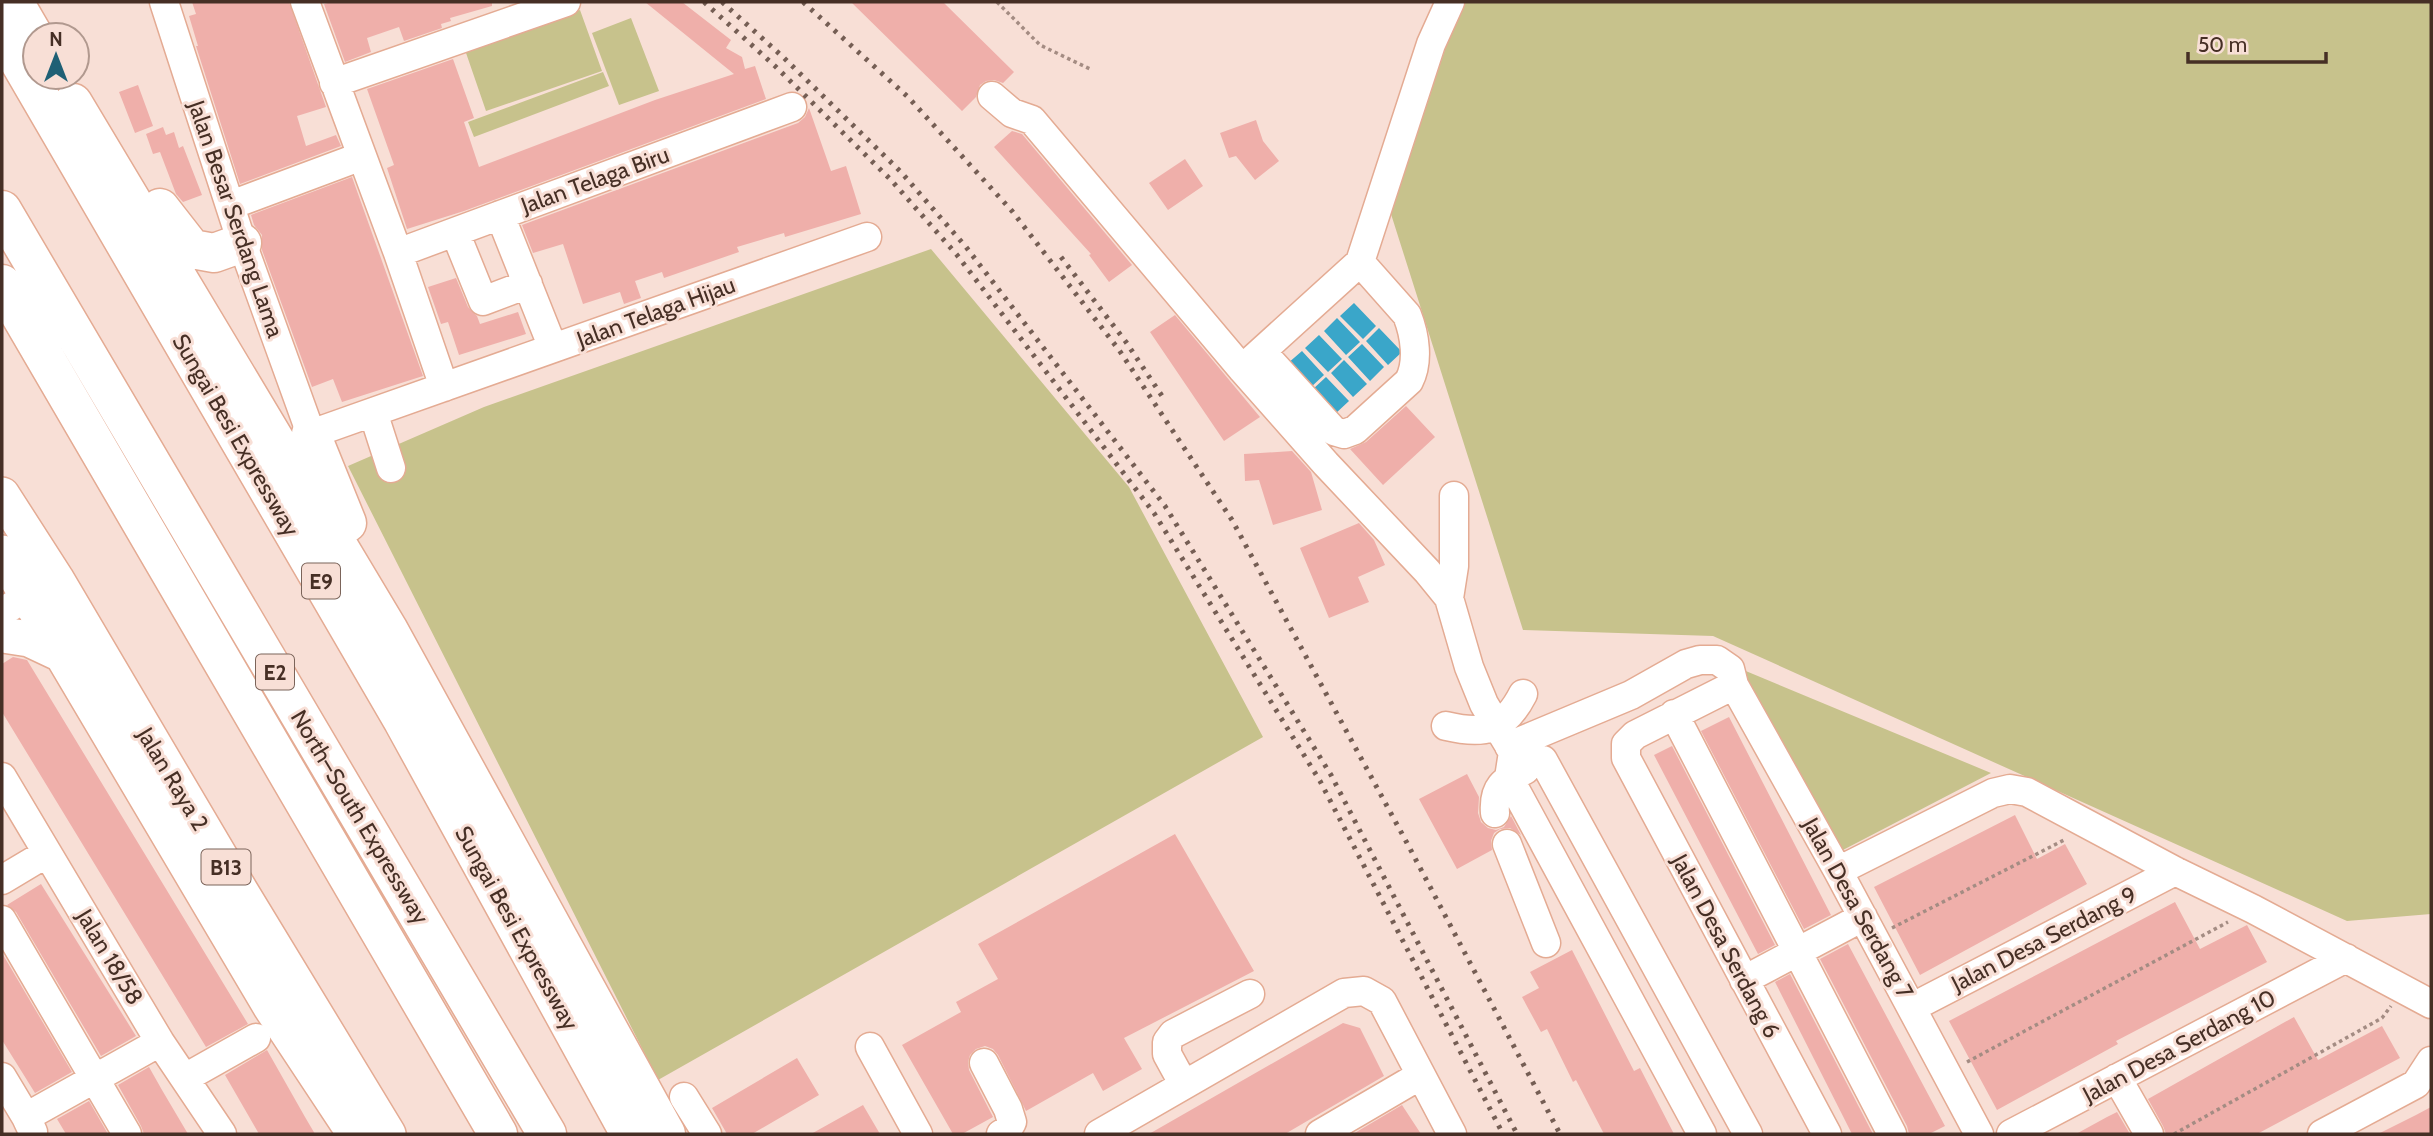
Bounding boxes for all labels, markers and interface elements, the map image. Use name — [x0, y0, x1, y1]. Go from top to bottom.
north arrow — [21, 21, 91, 91]
scale bar — [2188, 21, 2326, 65]
text: N — [49, 28, 63, 51]
text: 50 m — [2198, 32, 2247, 57]
street label: Jalan Besar Serdang Lama — [182, 96, 290, 341]
street label: Jalan Telaga Biru — [516, 140, 673, 220]
street label: Jalan Telaga Hijau — [572, 270, 739, 354]
street label: Sungai Besi Expressway — [167, 329, 306, 541]
road number: E9 — [302, 564, 340, 598]
road number: E2 — [256, 654, 294, 690]
street label: North–South Expressway — [285, 705, 435, 929]
street label: Jalan Raya 2 — [131, 722, 215, 836]
street label: Jalan Desa Serdang 7 — [1796, 812, 1919, 1004]
street label: Sungai Besi Expressway — [449, 821, 585, 1035]
street label: Jalan Desa Serdang 6 — [1665, 849, 1786, 1043]
road number: B13 — [202, 850, 250, 884]
street label: Jalan Desa Serdang 9 — [1946, 880, 2141, 998]
street label: Jalan 18/58 — [70, 903, 149, 1010]
street label: Jalan Desa Serdang 10 — [2077, 983, 2280, 1109]

